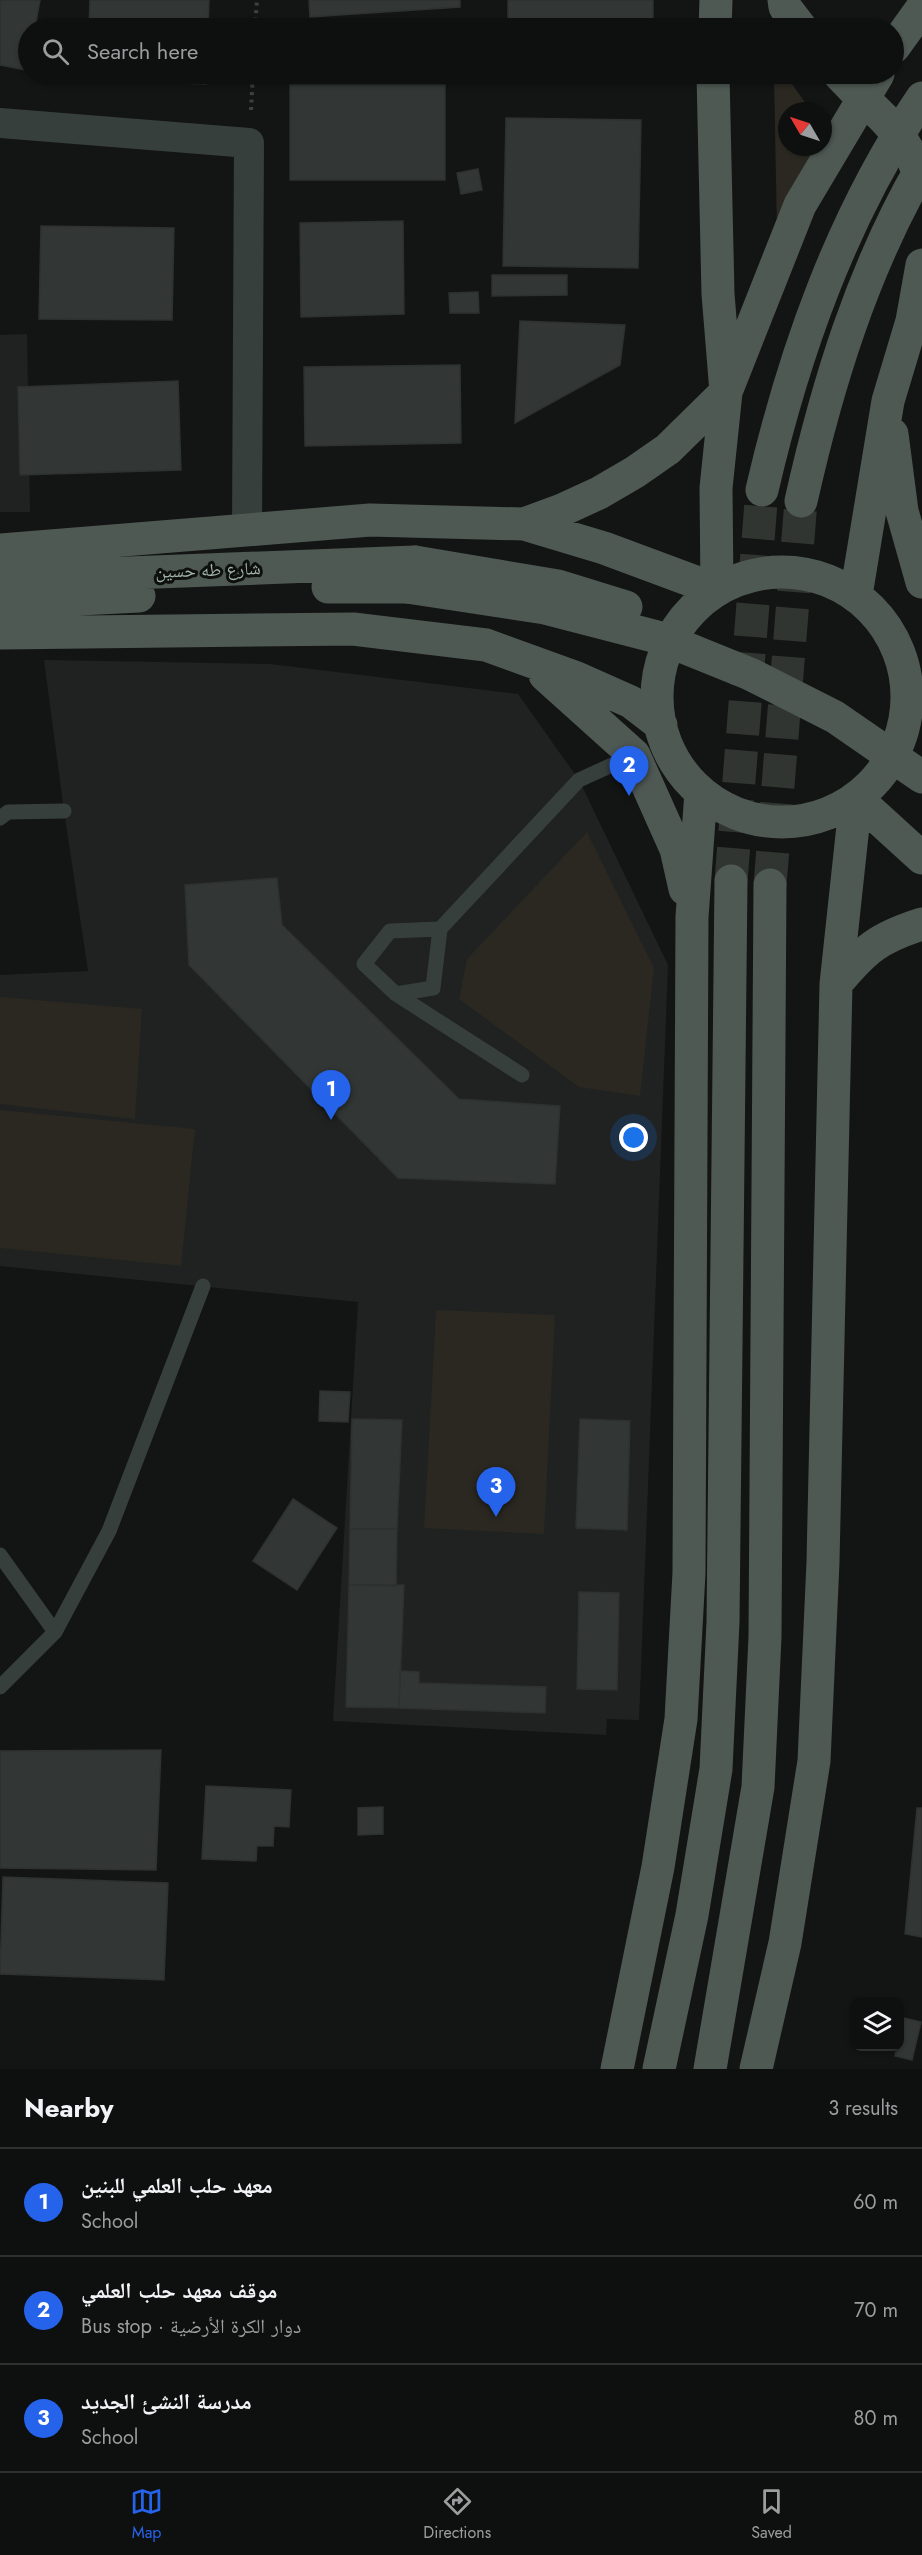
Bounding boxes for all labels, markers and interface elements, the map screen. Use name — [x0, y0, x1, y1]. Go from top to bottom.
search box — [18, 18, 904, 84]
icon: search — [39, 35, 72, 68]
text: Search here — [87, 35, 198, 67]
north arrow — [778, 102, 832, 156]
street label: شارع طه حسين — [155, 555, 261, 585]
pin: 2 — [610, 746, 648, 796]
pin: 1 — [312, 1070, 350, 1120]
your location — [619, 1123, 648, 1152]
pin: 3 — [476, 1468, 516, 1517]
map controls — [850, 1997, 904, 2051]
button: layers — [850, 1997, 904, 2051]
text: Nearby — [24, 2089, 113, 2127]
text: 3 results — [828, 2094, 898, 2123]
text: معهد حلب العلمي للبنين — [81, 2169, 273, 2201]
text: 1 — [38, 2188, 49, 2217]
text: 60 m — [853, 2188, 898, 2217]
text: School — [81, 2207, 138, 2236]
text: موقف معهد حلب العلمي — [81, 2274, 277, 2306]
text: 2 — [37, 2296, 50, 2325]
text: 70 m — [854, 2296, 898, 2325]
text: Bus stop · دوار الكرة الأرضية — [81, 2312, 301, 2341]
text: مدرسة النشئ الجديد — [81, 2385, 252, 2417]
text: 3 — [37, 2404, 50, 2433]
text: 80 m — [853, 2404, 898, 2433]
text: School — [81, 2423, 138, 2452]
tab: Map — [130, 2485, 163, 2544]
tab: Directions — [423, 2485, 491, 2544]
tab: Saved — [751, 2485, 792, 2544]

